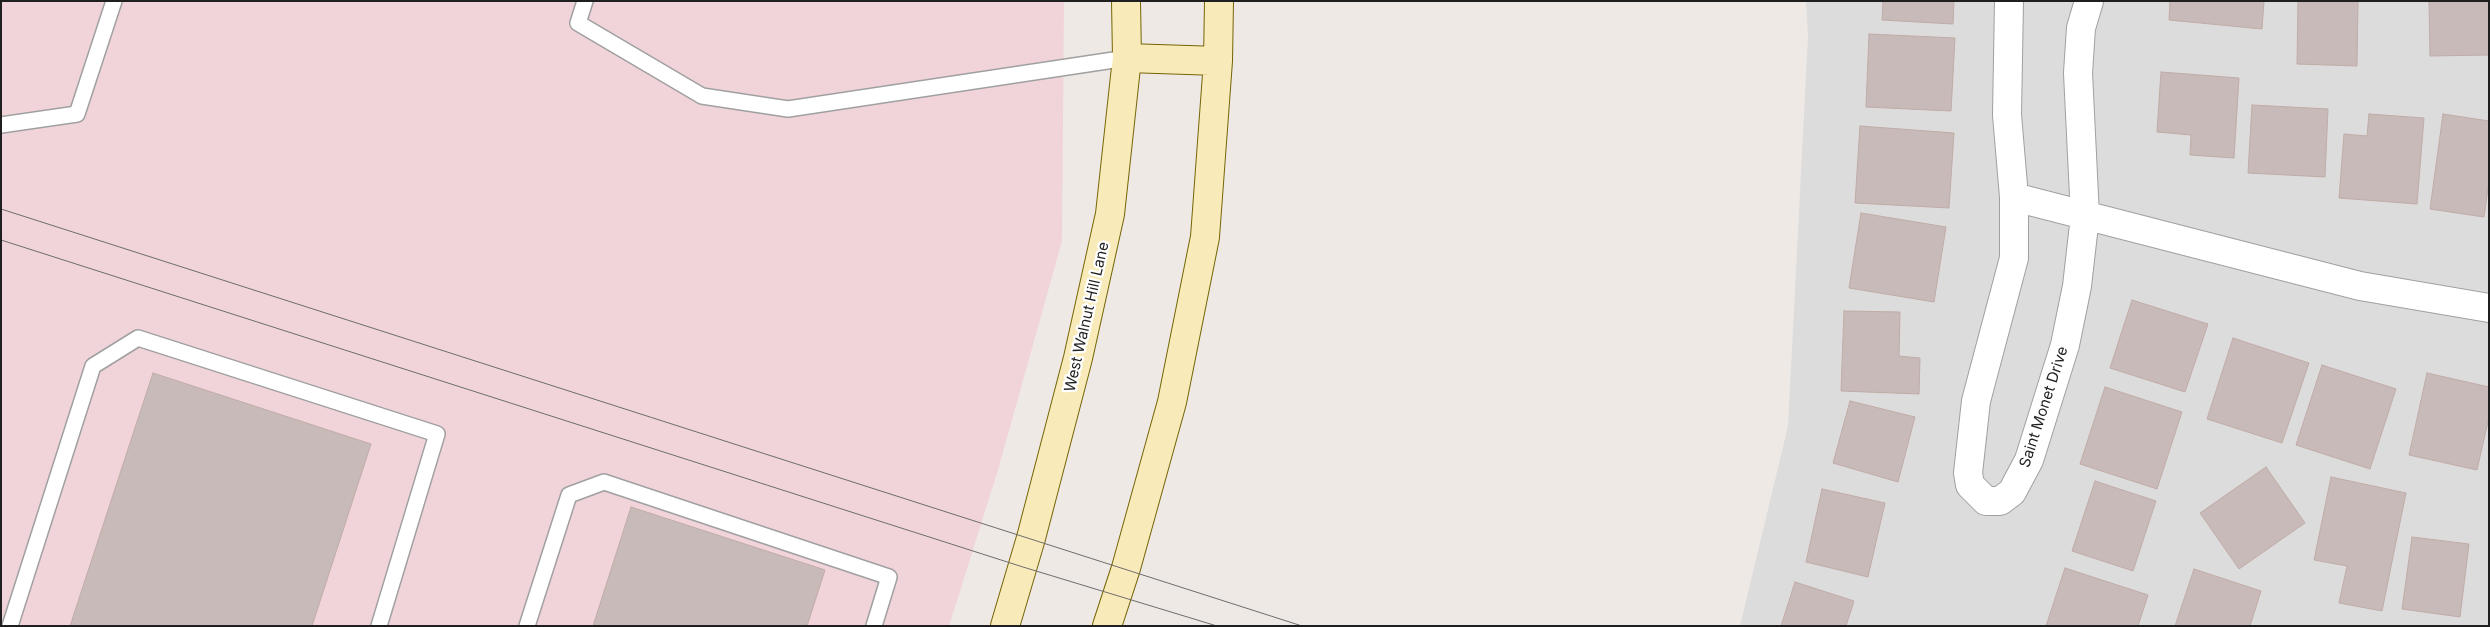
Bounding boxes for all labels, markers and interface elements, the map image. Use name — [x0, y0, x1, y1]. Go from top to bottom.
street label: West Walnut Hill Lane — [1061, 240, 1113, 394]
street label: Saint Monet Drive — [2016, 344, 2072, 470]

